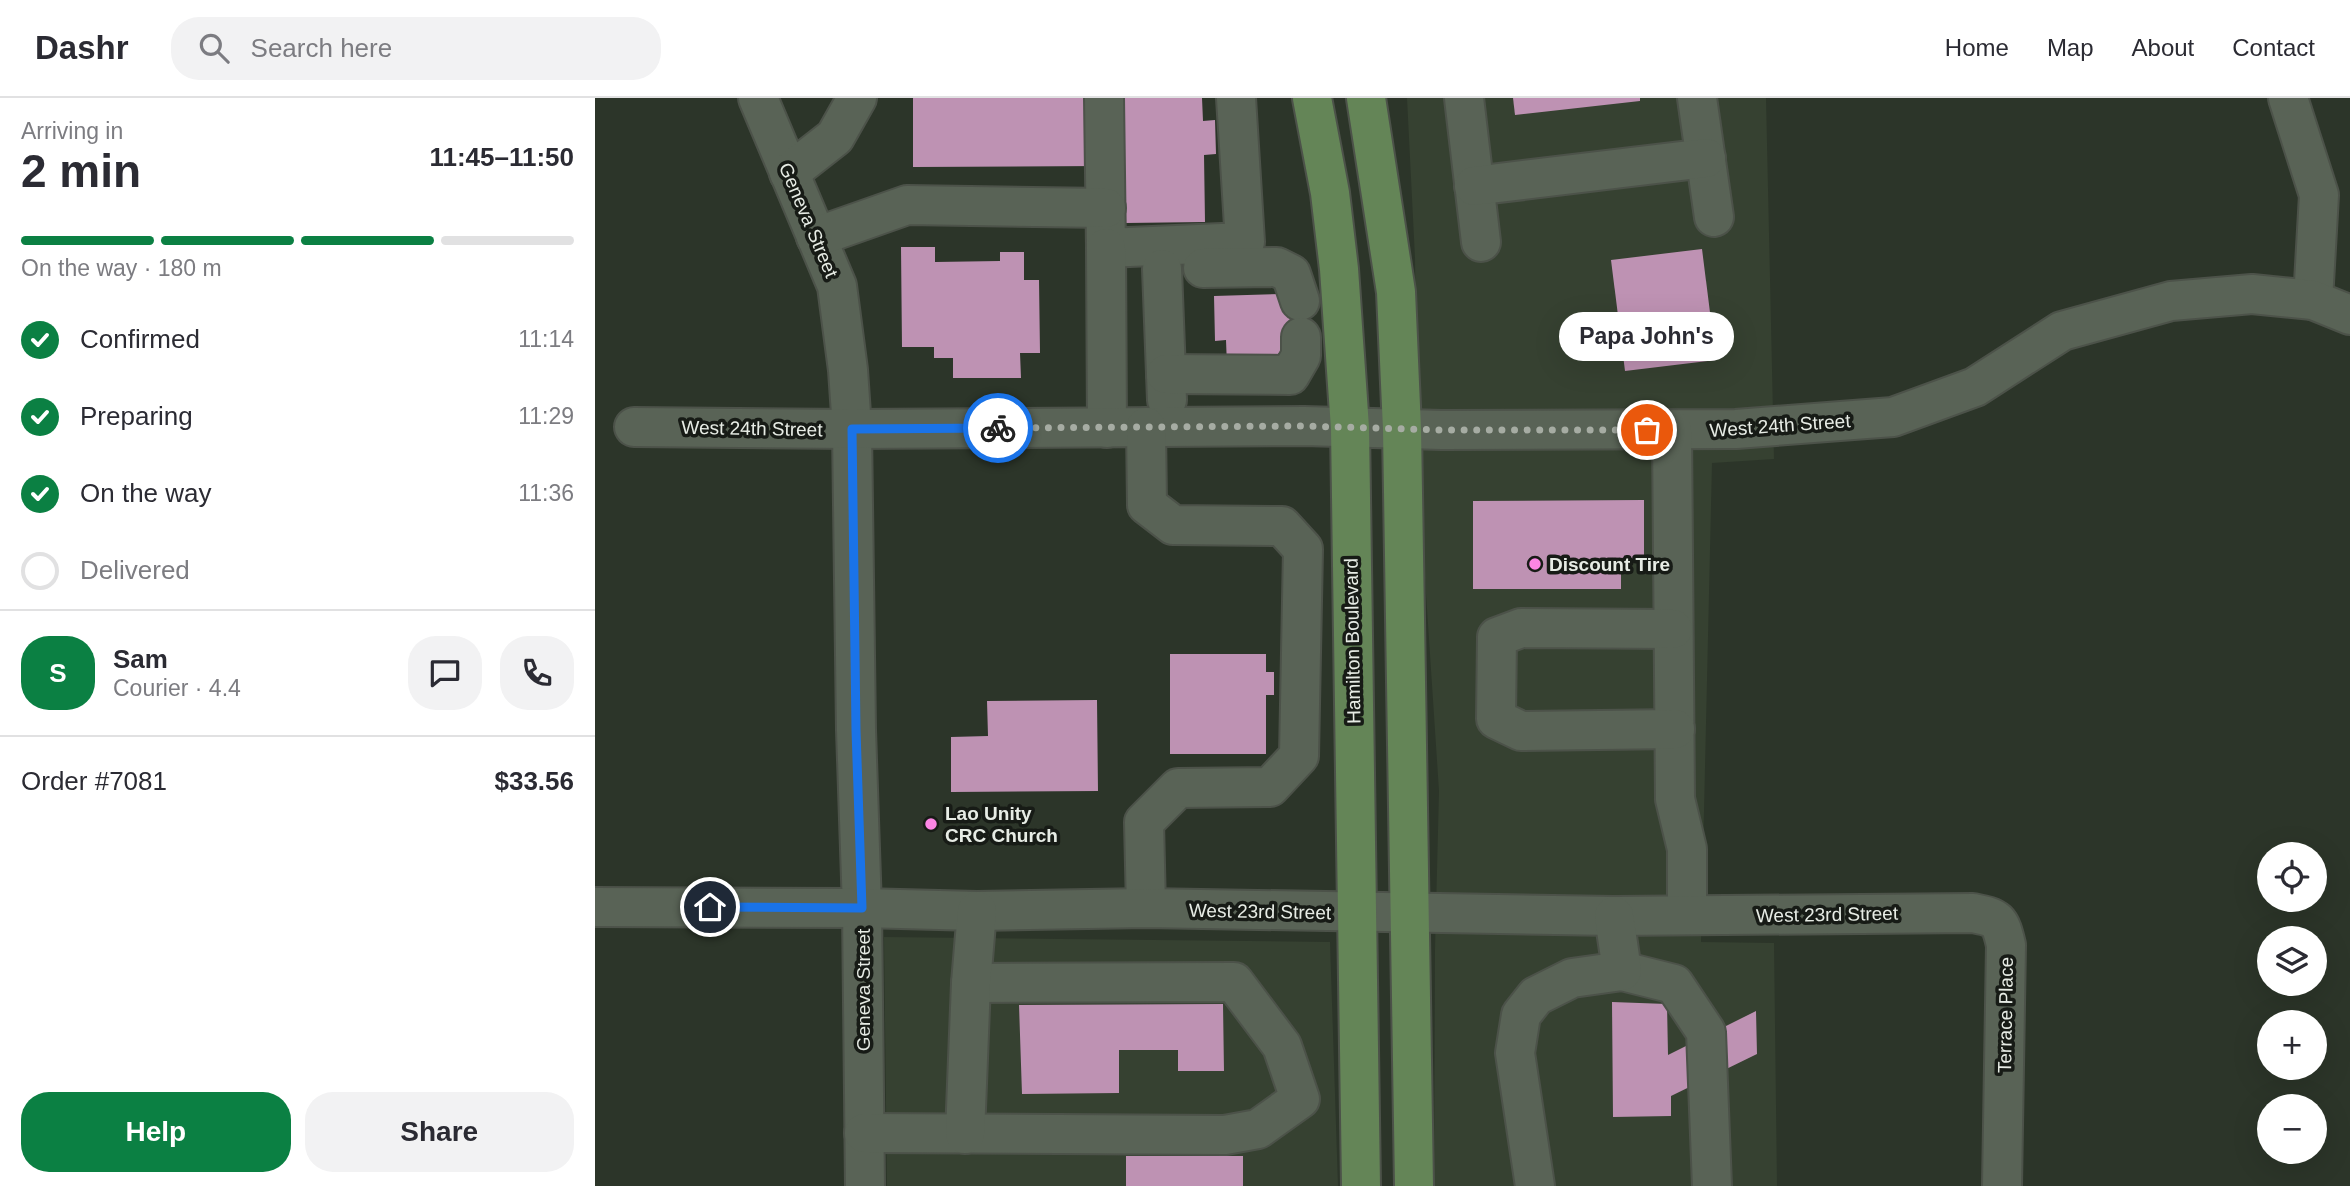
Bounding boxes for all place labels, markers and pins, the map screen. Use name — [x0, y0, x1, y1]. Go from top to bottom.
callout: Papa John's — [1559, 311, 1735, 360]
pin — [1617, 400, 1677, 460]
place label: Discount Tire — [1549, 554, 1670, 575]
marker: Discount Tire — [1527, 556, 1543, 572]
place label: Lao Unity CRC Church — [945, 803, 1058, 846]
marker: Lao Unity CRC Church — [923, 816, 939, 832]
pin — [680, 877, 740, 937]

